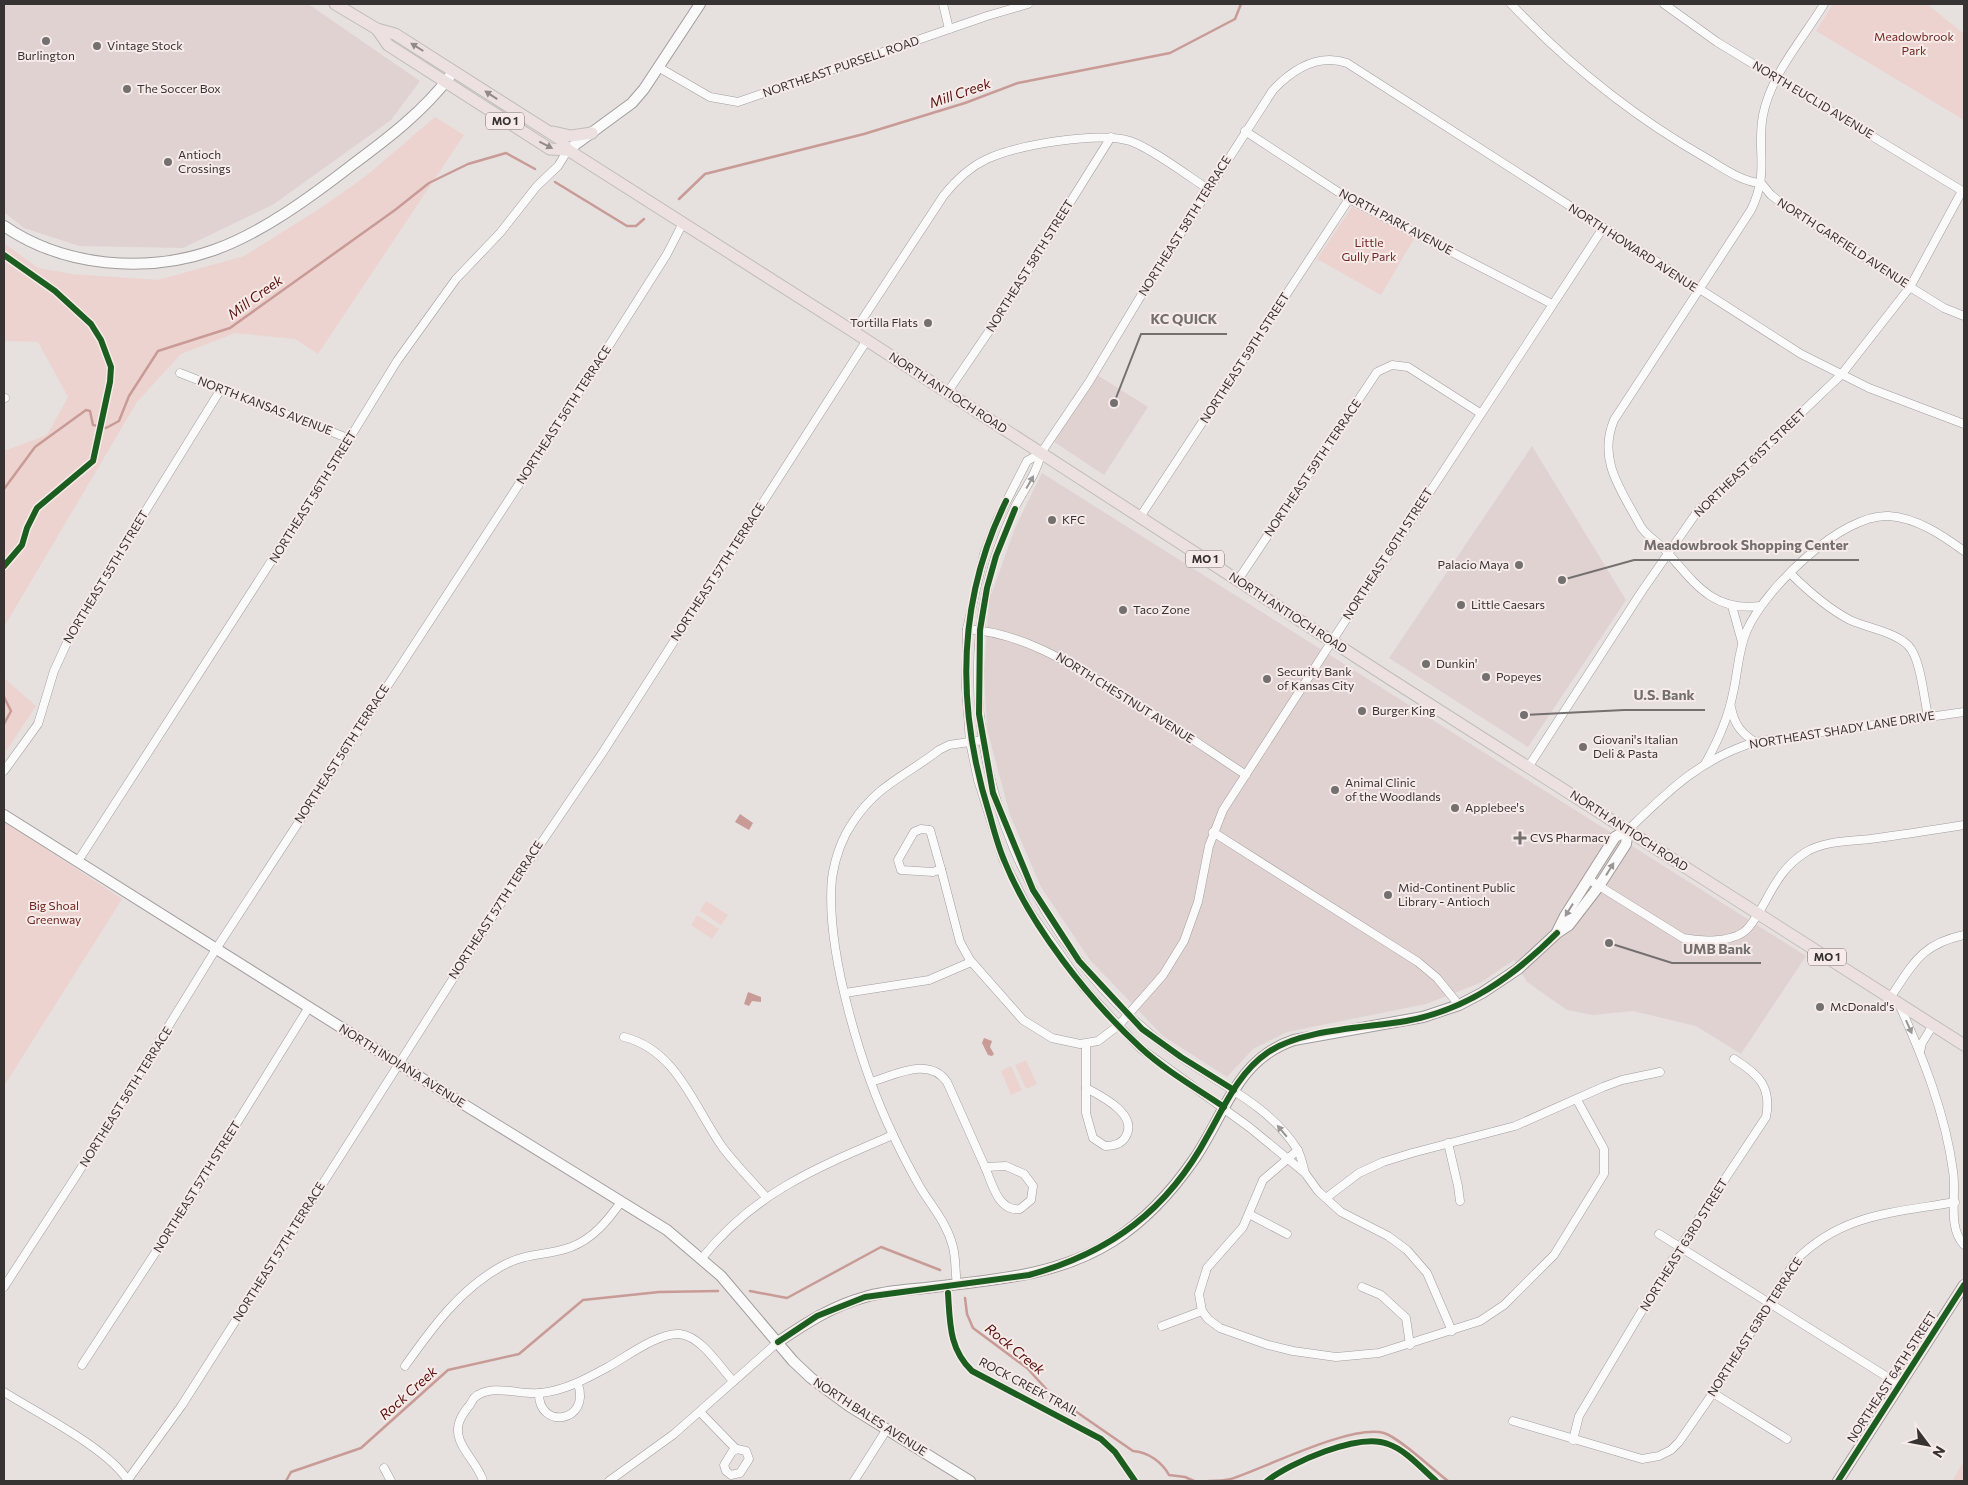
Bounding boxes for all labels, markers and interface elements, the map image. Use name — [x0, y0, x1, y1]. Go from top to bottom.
park label: Meadowbrook Park — [1874, 29, 1955, 57]
street label: NORTHEAST PURSELL ROAD — [761, 33, 921, 99]
marker: Burlington — [40, 35, 52, 47]
place label: Vintage Stock — [107, 38, 183, 52]
marker: Vintage Stock — [91, 40, 103, 52]
one-way arrow — [410, 43, 423, 52]
place label: Burlington — [17, 48, 75, 62]
street label: NORTH EUCLID AVENUE — [1750, 57, 1877, 141]
water label: Mill Creek — [927, 74, 993, 111]
place label: The Soccer Box — [137, 81, 221, 95]
marker: The Soccer Box — [121, 83, 133, 95]
one-way arrow — [485, 90, 498, 99]
road number: MO 1 — [486, 112, 524, 130]
one-way arrow — [538, 141, 553, 149]
place label: Antioch Crossings — [178, 147, 231, 175]
street label: NORTHEAST 58TH TERRACE — [1135, 153, 1233, 298]
marker: Antioch Crossings — [162, 156, 174, 168]
street label: NORTH PARK AVENUE — [1337, 185, 1456, 257]
street label: NORTH GARFIELD AVENUE — [1775, 194, 1912, 290]
street label: NORTHEAST 58TH STREET — [983, 197, 1076, 334]
street label: NORTH HOWARD AVENUE — [1567, 200, 1701, 294]
park label: Little Gully Park — [1341, 235, 1397, 263]
water label: Mill Creek — [224, 271, 286, 322]
street label: NORTHEAST 59TH STREET — [1197, 289, 1292, 425]
callout: KC QUICK — [1141, 305, 1227, 334]
text: KC QUICK — [1151, 310, 1218, 327]
place label: Tortilla Flats — [850, 315, 918, 329]
marker: Tortilla Flats — [922, 317, 934, 329]
street label: NORTHEAST 56TH TERRACE — [513, 343, 613, 486]
street label: NORTH ANTIOCH ROAD — [887, 349, 1010, 436]
street label: NORTH KANSAS AVENUE — [196, 373, 335, 437]
street label: NORTHEAST 59TH TERRACE — [1261, 396, 1363, 539]
street label: NORTHEAST 61ST STREET — [1691, 405, 1808, 519]
street label: NORTHEAST 56TH STREET — [266, 428, 359, 565]
one-way arrow — [1025, 475, 1034, 488]
street label: NORTHEAST 60TH STREET — [1339, 485, 1435, 622]
street label: NORTHEAST 57TH TERRACE — [667, 500, 767, 643]
street label: NORTHEAST 55TH STREET — [60, 507, 151, 646]
place label: KFC — [1062, 512, 1085, 526]
marker: KFC — [1046, 514, 1058, 526]
callout: Meadowbrook Shopping Center — [1634, 531, 1859, 560]
text: Meadowbrook Shopping Center — [1643, 536, 1849, 553]
road number: MO 1 — [1186, 550, 1224, 568]
place label: Palacio Maya — [1438, 557, 1509, 571]
marker: Palacio Maya — [1513, 559, 1525, 571]
street label: NORTH ANTIOCH ROAD — [1227, 569, 1350, 656]
place label: Little Caesars — [1471, 597, 1545, 611]
marker: Little Caesars — [1455, 599, 1467, 611]
place label: Taco Zone — [1133, 602, 1190, 616]
marker: Taco Zone — [1117, 604, 1129, 616]
street label: NORTH CHESTNUT AVENUE — [1054, 649, 1197, 745]
place label: Dunkin' — [1436, 656, 1477, 670]
marker: Dunkin' — [1420, 658, 1432, 670]
place label: Security Bank of Kansas City — [1277, 664, 1354, 692]
place label: Popeyes — [1496, 669, 1542, 683]
marker: Popeyes — [1480, 671, 1492, 683]
marker: Security Bank of Kansas City — [1261, 673, 1273, 685]
callout: U.S. Bank — [1624, 681, 1705, 710]
street label: NORTHEAST 56TH TERRACE — [291, 682, 391, 825]
text: U.S. Bank — [1633, 686, 1695, 703]
place label: Burger King — [1372, 703, 1436, 717]
marker: Burger King — [1356, 705, 1368, 717]
street label: NORTHEAST SHADY LANE DRIVE — [1748, 707, 1936, 751]
place label: Giovani's Italian Deli & Pasta — [1593, 732, 1678, 760]
marker: Giovani's Italian Deli & Pasta — [1577, 741, 1589, 753]
place label: Animal Clinic of the Woodlands — [1345, 775, 1441, 803]
marker: Animal Clinic of the Woodlands — [1329, 784, 1341, 796]
street label: NORTH ANTIOCH ROAD — [1568, 787, 1691, 874]
place label: Applebee's — [1465, 800, 1525, 814]
marker: Applebee's — [1449, 802, 1461, 814]
place label: CVS Pharmacy — [1530, 830, 1610, 844]
marker: CVS Pharmacy — [1514, 832, 1526, 844]
street label: NORTHEAST 57TH TERRACE — [445, 838, 545, 981]
one-way arrow — [1605, 863, 1615, 876]
place label: Mid-Continent Public Library - Antioch — [1398, 880, 1516, 908]
marker: Mid-Continent Public Library - Antioch — [1382, 889, 1394, 901]
park label: Big Shoal Greenway — [27, 898, 81, 926]
one-way arrow — [1564, 903, 1573, 917]
callout: UMB Bank — [1672, 934, 1761, 963]
text: UMB Bank — [1683, 940, 1751, 957]
road number: MO 1 — [1808, 949, 1846, 966]
place label: McDonald's — [1830, 999, 1894, 1013]
marker: McDonald's — [1814, 1001, 1826, 1013]
one-way arrow — [1905, 1020, 1913, 1034]
street label: NORTH INDIANA AVENUE — [337, 1021, 468, 1110]
street label: NORTHEAST 56TH TERRACE — [76, 1024, 174, 1169]
street label: NORTHEAST 57TH STREET — [150, 1118, 243, 1255]
one-way arrow — [1277, 1125, 1288, 1138]
street label: NORTHEAST 63RD STREET — [1637, 1175, 1730, 1313]
street label: NORTHEAST 57TH TERRACE — [229, 1179, 327, 1324]
street label: NORTHEAST 63RD TERRACE — [1704, 1254, 1804, 1399]
street label: NORTHEAST 64TH STREET — [1844, 1308, 1939, 1444]
water label: Rock Creek — [982, 1319, 1049, 1378]
street label: ROCK CREEK TRAIL — [977, 1354, 1082, 1418]
water label: Rock Creek — [375, 1362, 440, 1423]
street label: NORTH BALES AVENUE — [811, 1374, 930, 1458]
north arrow — [1903, 1420, 1953, 1470]
text: N — [1929, 1443, 1949, 1461]

